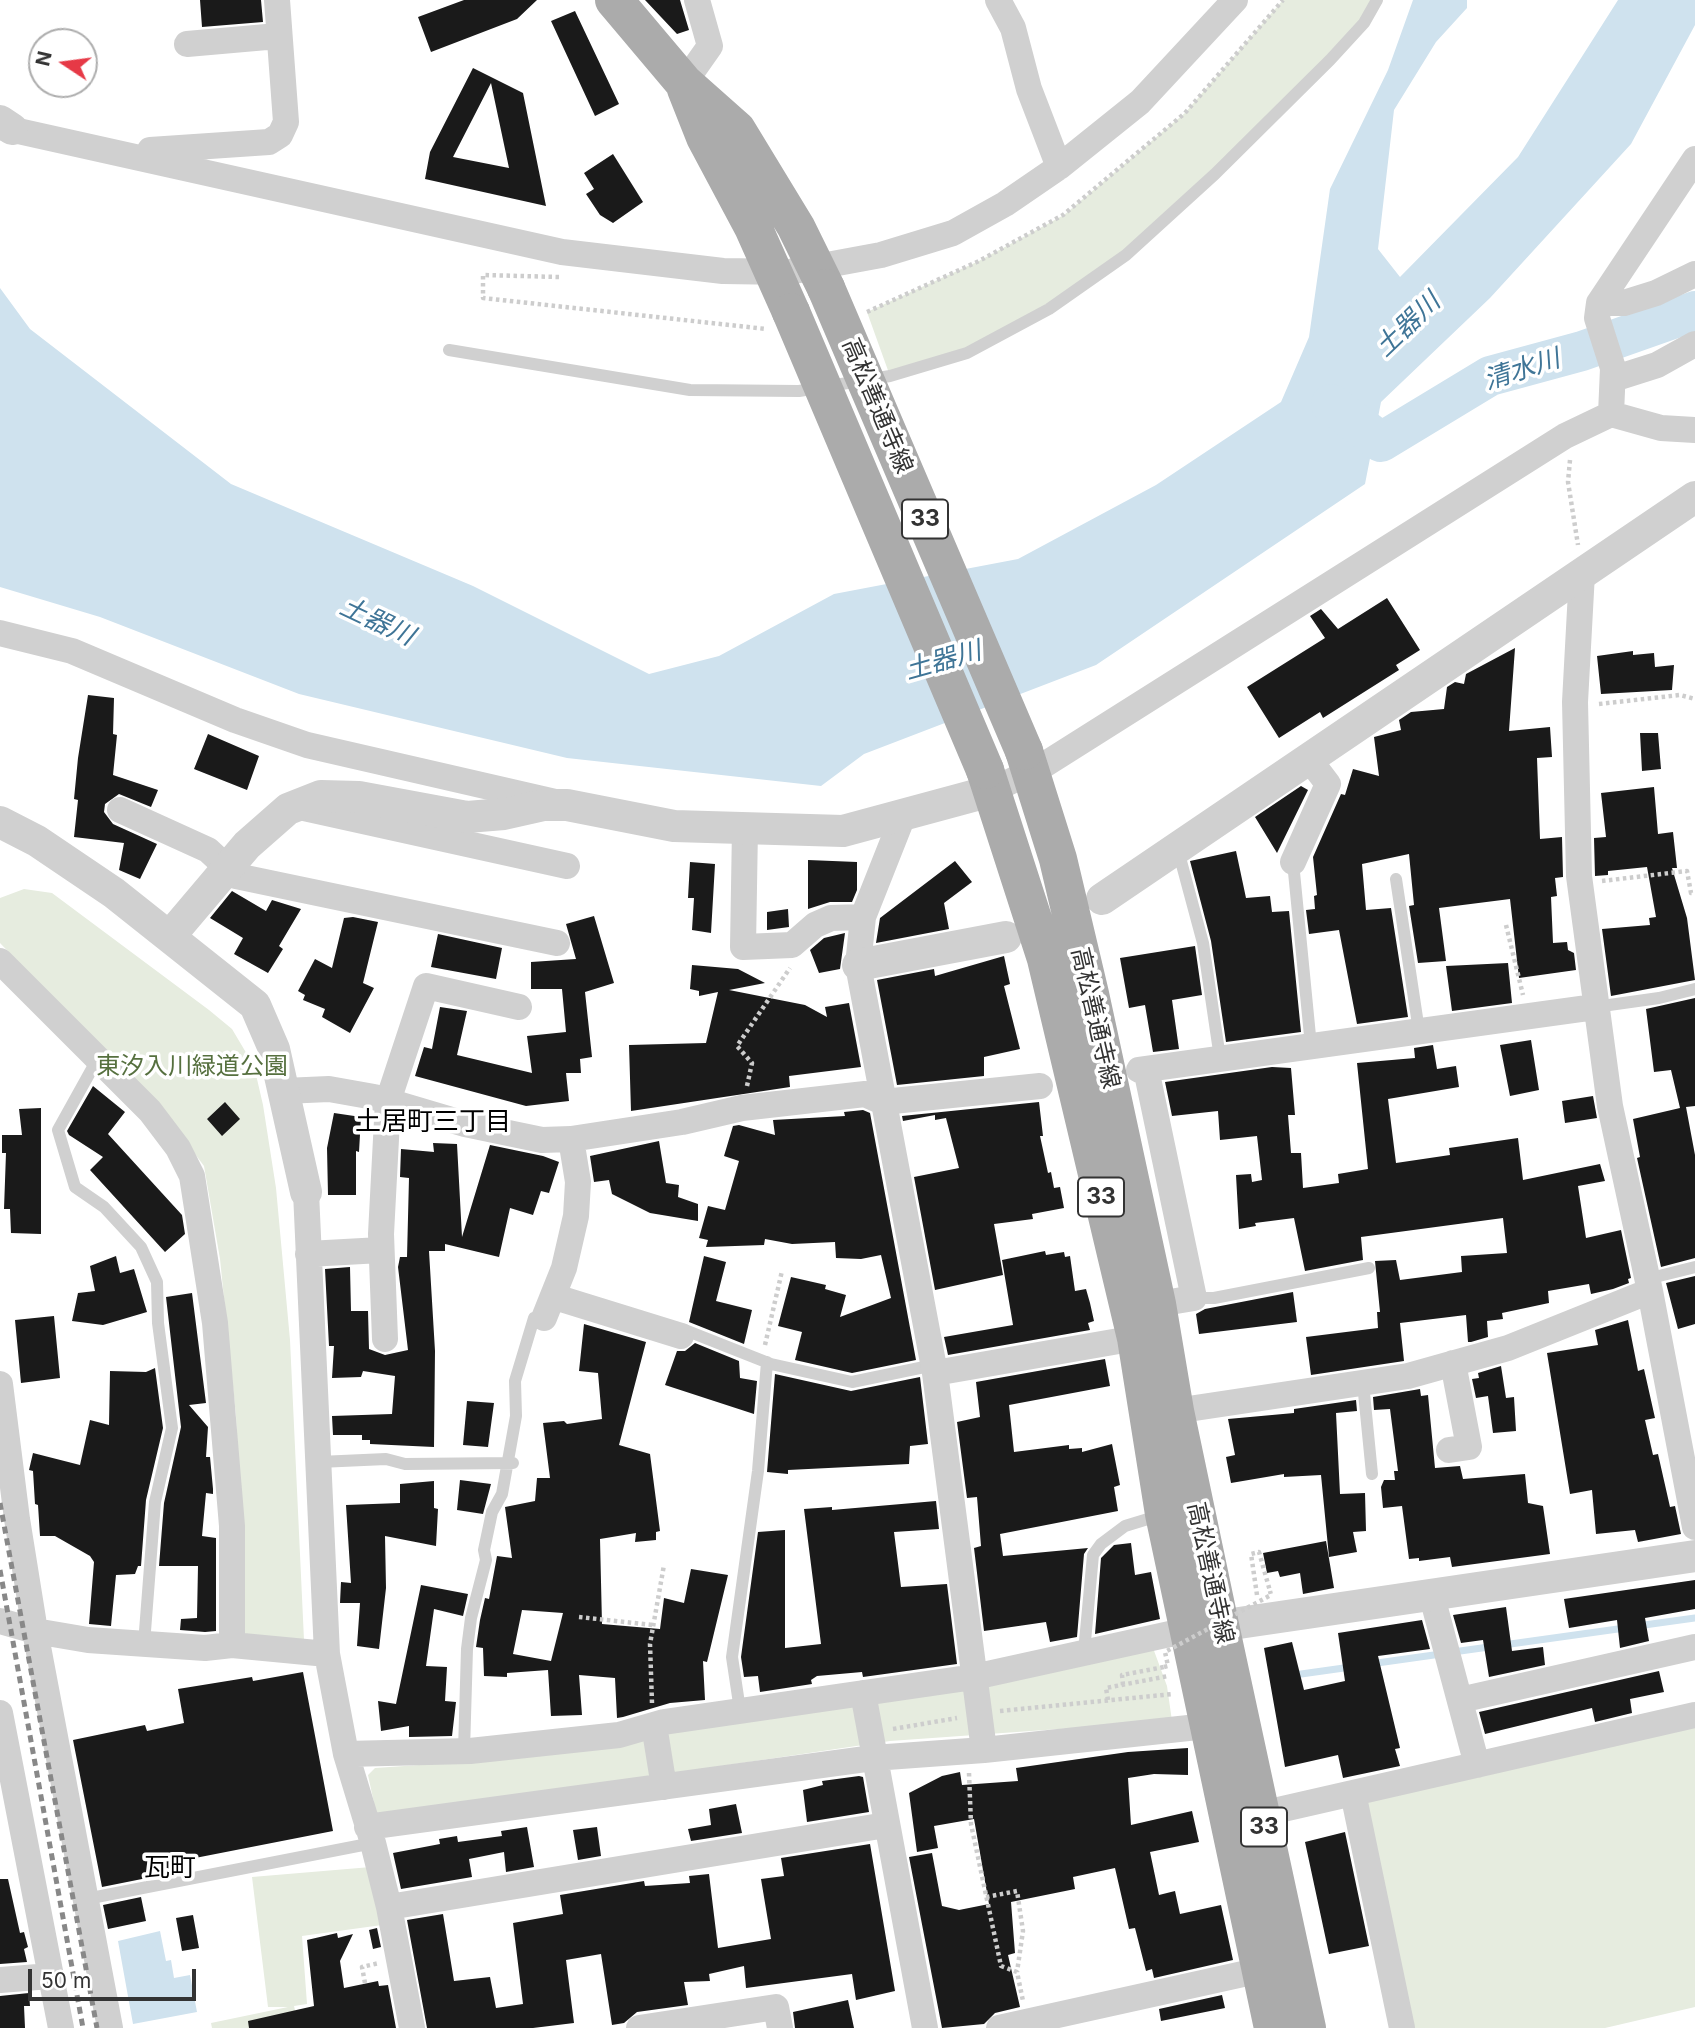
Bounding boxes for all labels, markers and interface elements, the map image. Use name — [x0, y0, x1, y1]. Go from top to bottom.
north arrow — [28, 28, 98, 98]
text: N — [31, 49, 57, 68]
water label: 土器川 — [1369, 287, 1447, 363]
street label: 高松善通寺線 — [836, 334, 918, 478]
water label: 清水川 — [1480, 343, 1564, 397]
road number: 33 — [902, 499, 948, 538]
water label: 土器川 — [335, 591, 419, 653]
water label: 土器川 — [901, 635, 985, 687]
street label: 高松善通寺線 — [1065, 945, 1125, 1091]
park label: 東汐入川緑道公園 — [96, 1053, 288, 1081]
district label: 土居町三丁目 — [355, 1106, 511, 1138]
road number: 33 — [1078, 1178, 1124, 1216]
street label: 高松善通寺線 — [1181, 1500, 1239, 1646]
road number: 33 — [1241, 1808, 1287, 1846]
district label: 瓦町 — [144, 1852, 196, 1884]
scale bar — [32, 1954, 200, 1998]
text: 50 m — [41, 1968, 91, 1993]

